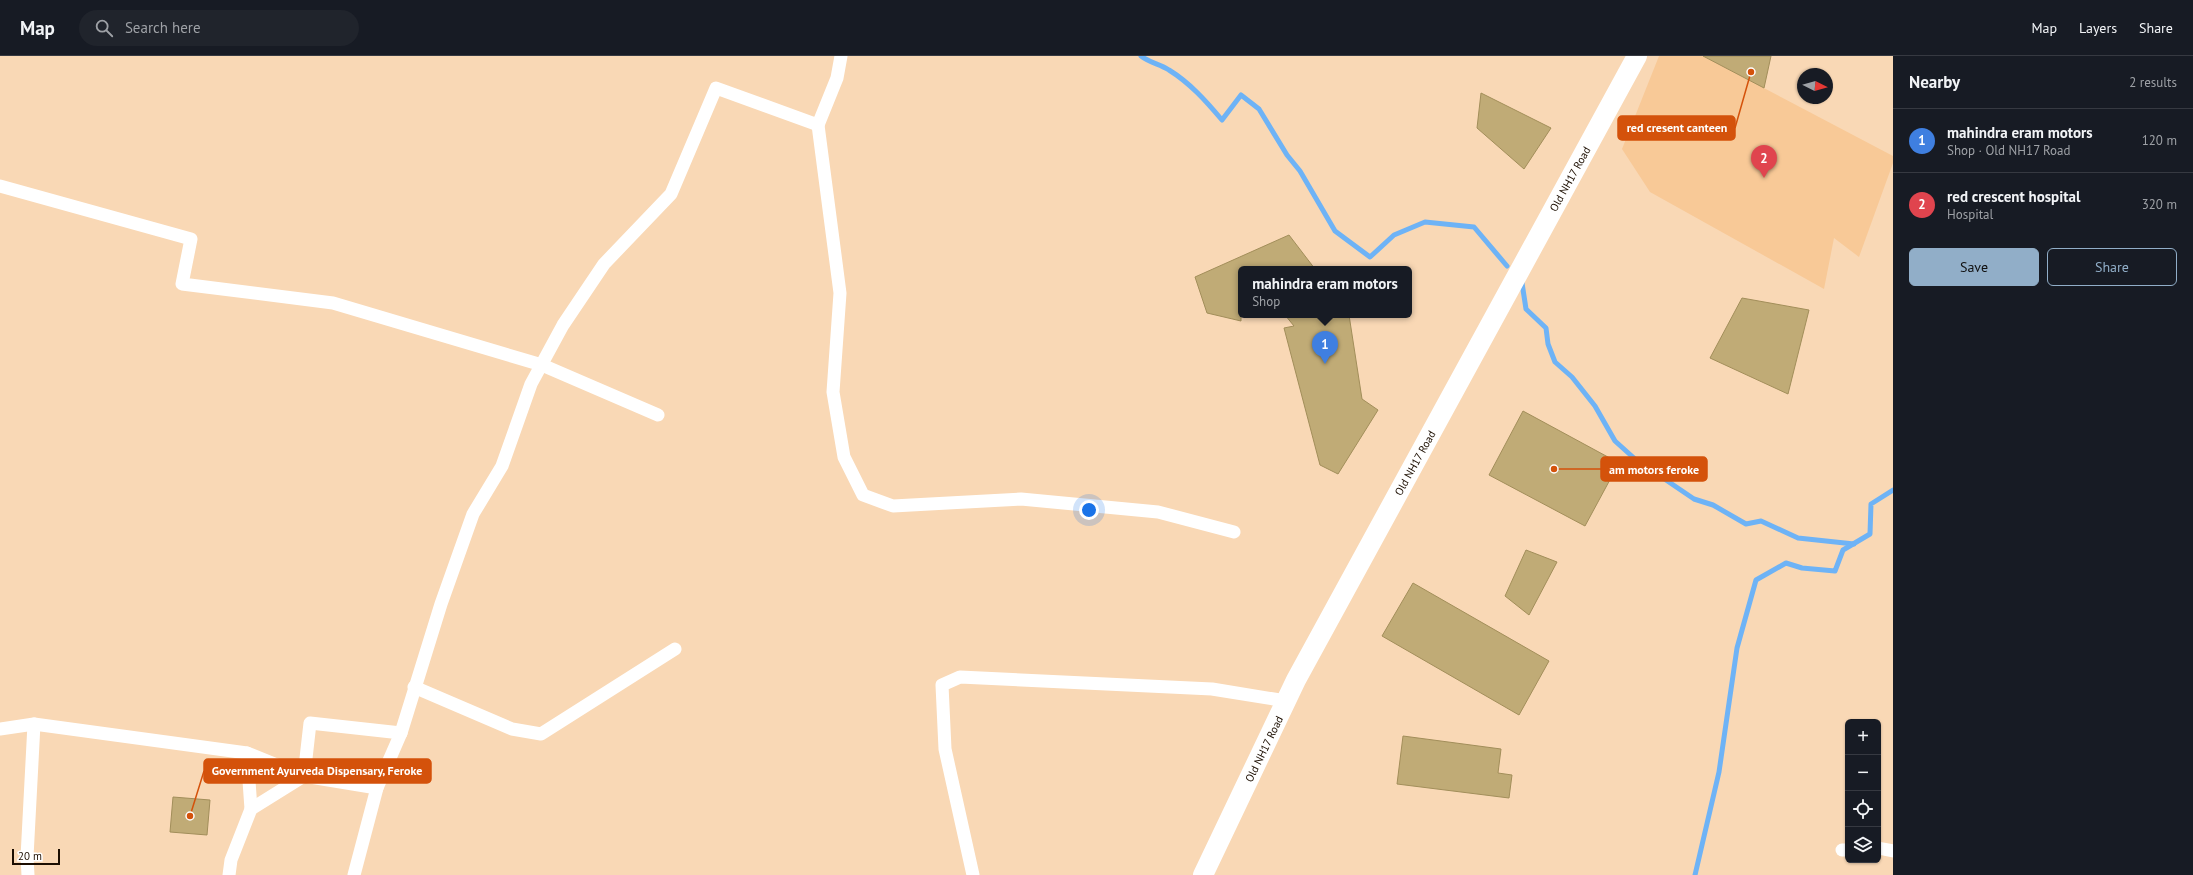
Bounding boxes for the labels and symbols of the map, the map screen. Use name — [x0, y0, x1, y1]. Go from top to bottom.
north arrow — [1797, 68, 1833, 104]
callout: red cresent canteen — [1618, 116, 1735, 140]
text: red cresent canteen — [1627, 120, 1727, 135]
street label: Old NH17 Road — [1546, 144, 1594, 214]
pin: 2 — [1751, 145, 1777, 178]
pin: 1 — [1312, 331, 1338, 364]
street label: Old NH17 Road — [1391, 428, 1439, 498]
callout: am motors feroke — [1601, 457, 1707, 481]
text: am motors feroke — [1609, 462, 1699, 477]
your location — [1079, 500, 1099, 520]
street label: Old NH17 Road — [1242, 714, 1286, 784]
callout: Government Ayurveda Dispensary, Feroke — [204, 759, 431, 783]
text: Government Ayurveda Dispensary, Feroke — [212, 763, 422, 778]
scale bar — [12, 847, 60, 866]

